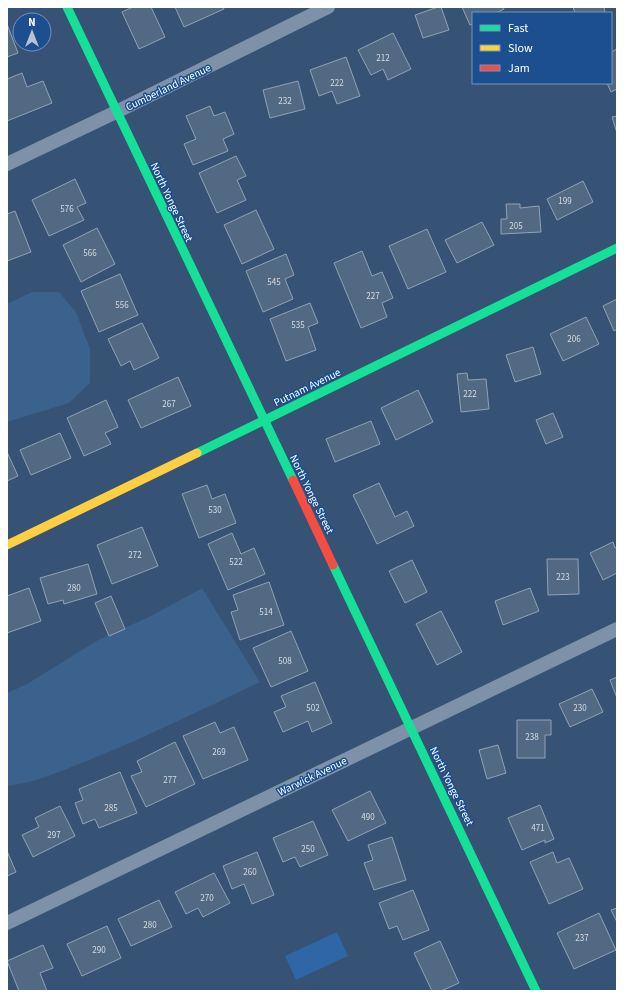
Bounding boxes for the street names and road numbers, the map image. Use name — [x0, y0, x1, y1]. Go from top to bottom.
street label: Cumberland Avenue — [123, 60, 214, 115]
street label: North Yonge Street — [147, 160, 197, 245]
street label: Putnam Avenue — [271, 365, 344, 410]
street label: North Yonge Street — [286, 452, 337, 536]
street label: North Yonge Street — [426, 744, 477, 828]
street label: Warwick Avenue — [275, 753, 350, 800]

